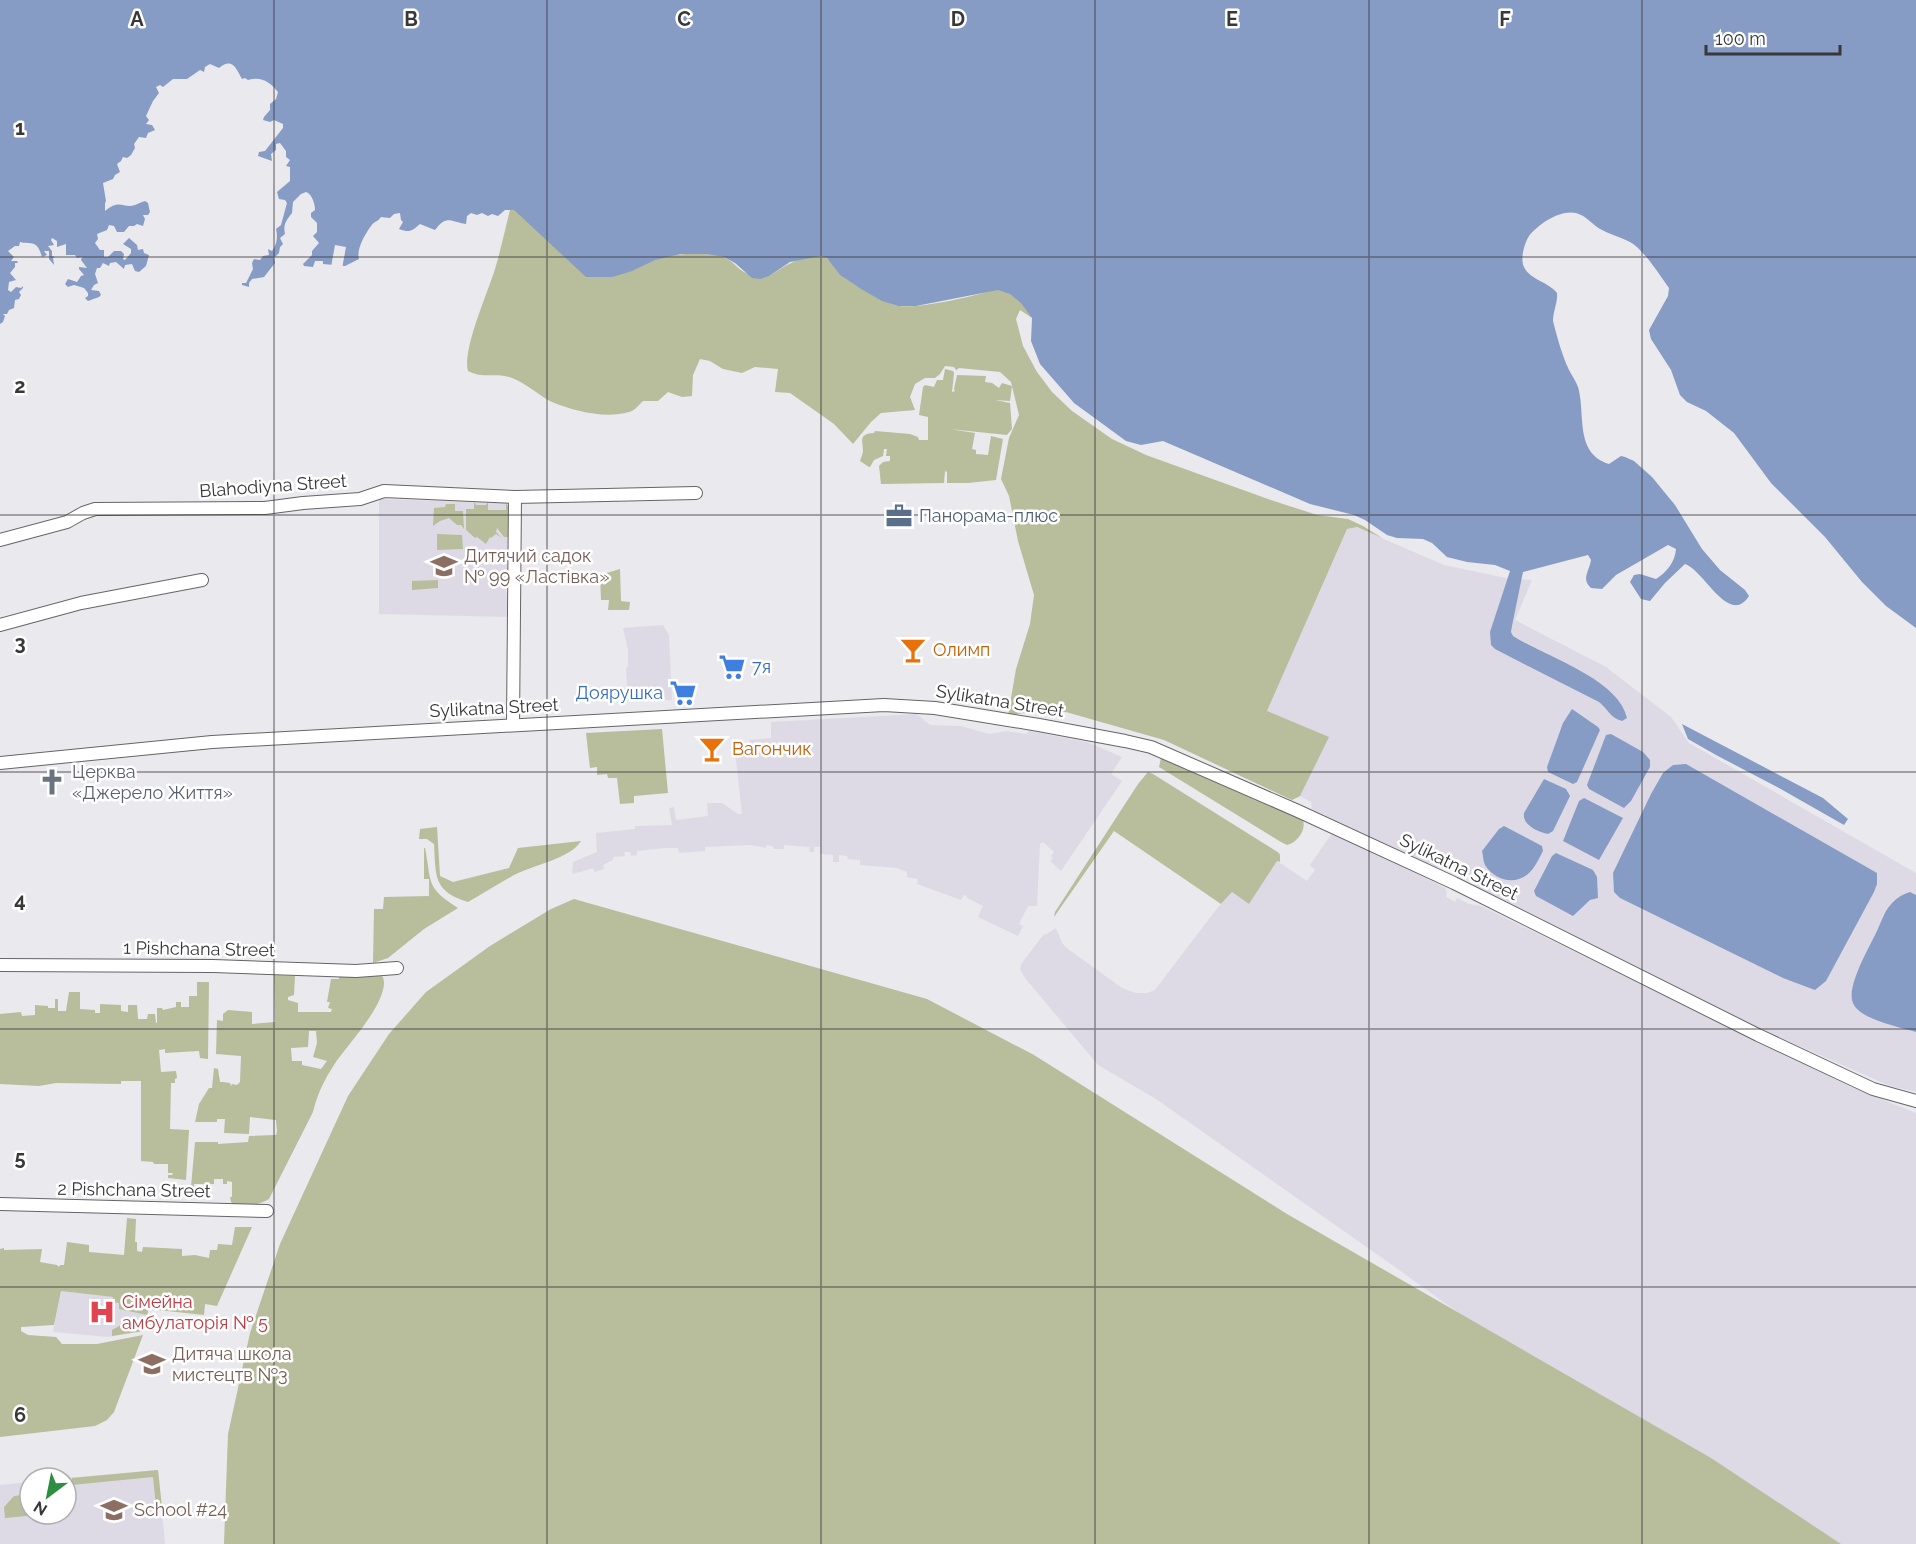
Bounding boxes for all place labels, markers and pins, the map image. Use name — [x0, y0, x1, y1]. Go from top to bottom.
office icon: Панорама-плюс — [884, 501, 914, 531]
place label: Панорама-плюс — [919, 505, 1058, 526]
place label: Дитячий садок № 99 «Ластівка» — [464, 545, 609, 587]
school or university icon: Дитячий садок № 99 «Ластівка» — [429, 551, 459, 581]
bar icon: Олимп — [898, 635, 928, 665]
place label: Олимп — [933, 639, 990, 660]
supermarket icon: 7я — [717, 652, 747, 682]
place label: 7я — [752, 656, 771, 677]
supermarket icon: Доярушка — [668, 678, 698, 708]
place label: Доярушка — [575, 682, 663, 703]
bar icon: Вагончик — [697, 734, 727, 764]
place label: Вагончик — [732, 738, 812, 759]
place label: Церква «Джерело Життя» — [72, 761, 233, 803]
church icon: Церква «Джерело Життя» — [37, 767, 67, 797]
place label: Сімейна амбулаторія № 5 — [122, 1291, 268, 1333]
hospital icon: Сімейна амбулаторія № 5 — [87, 1297, 117, 1327]
place label: Дитяча школа мистецтв №3 — [172, 1343, 292, 1385]
school or university icon: Дитяча школа мистецтв №3 — [137, 1349, 167, 1379]
school or university icon: School #24 — [99, 1495, 129, 1525]
place label: School #24 — [134, 1499, 227, 1520]

